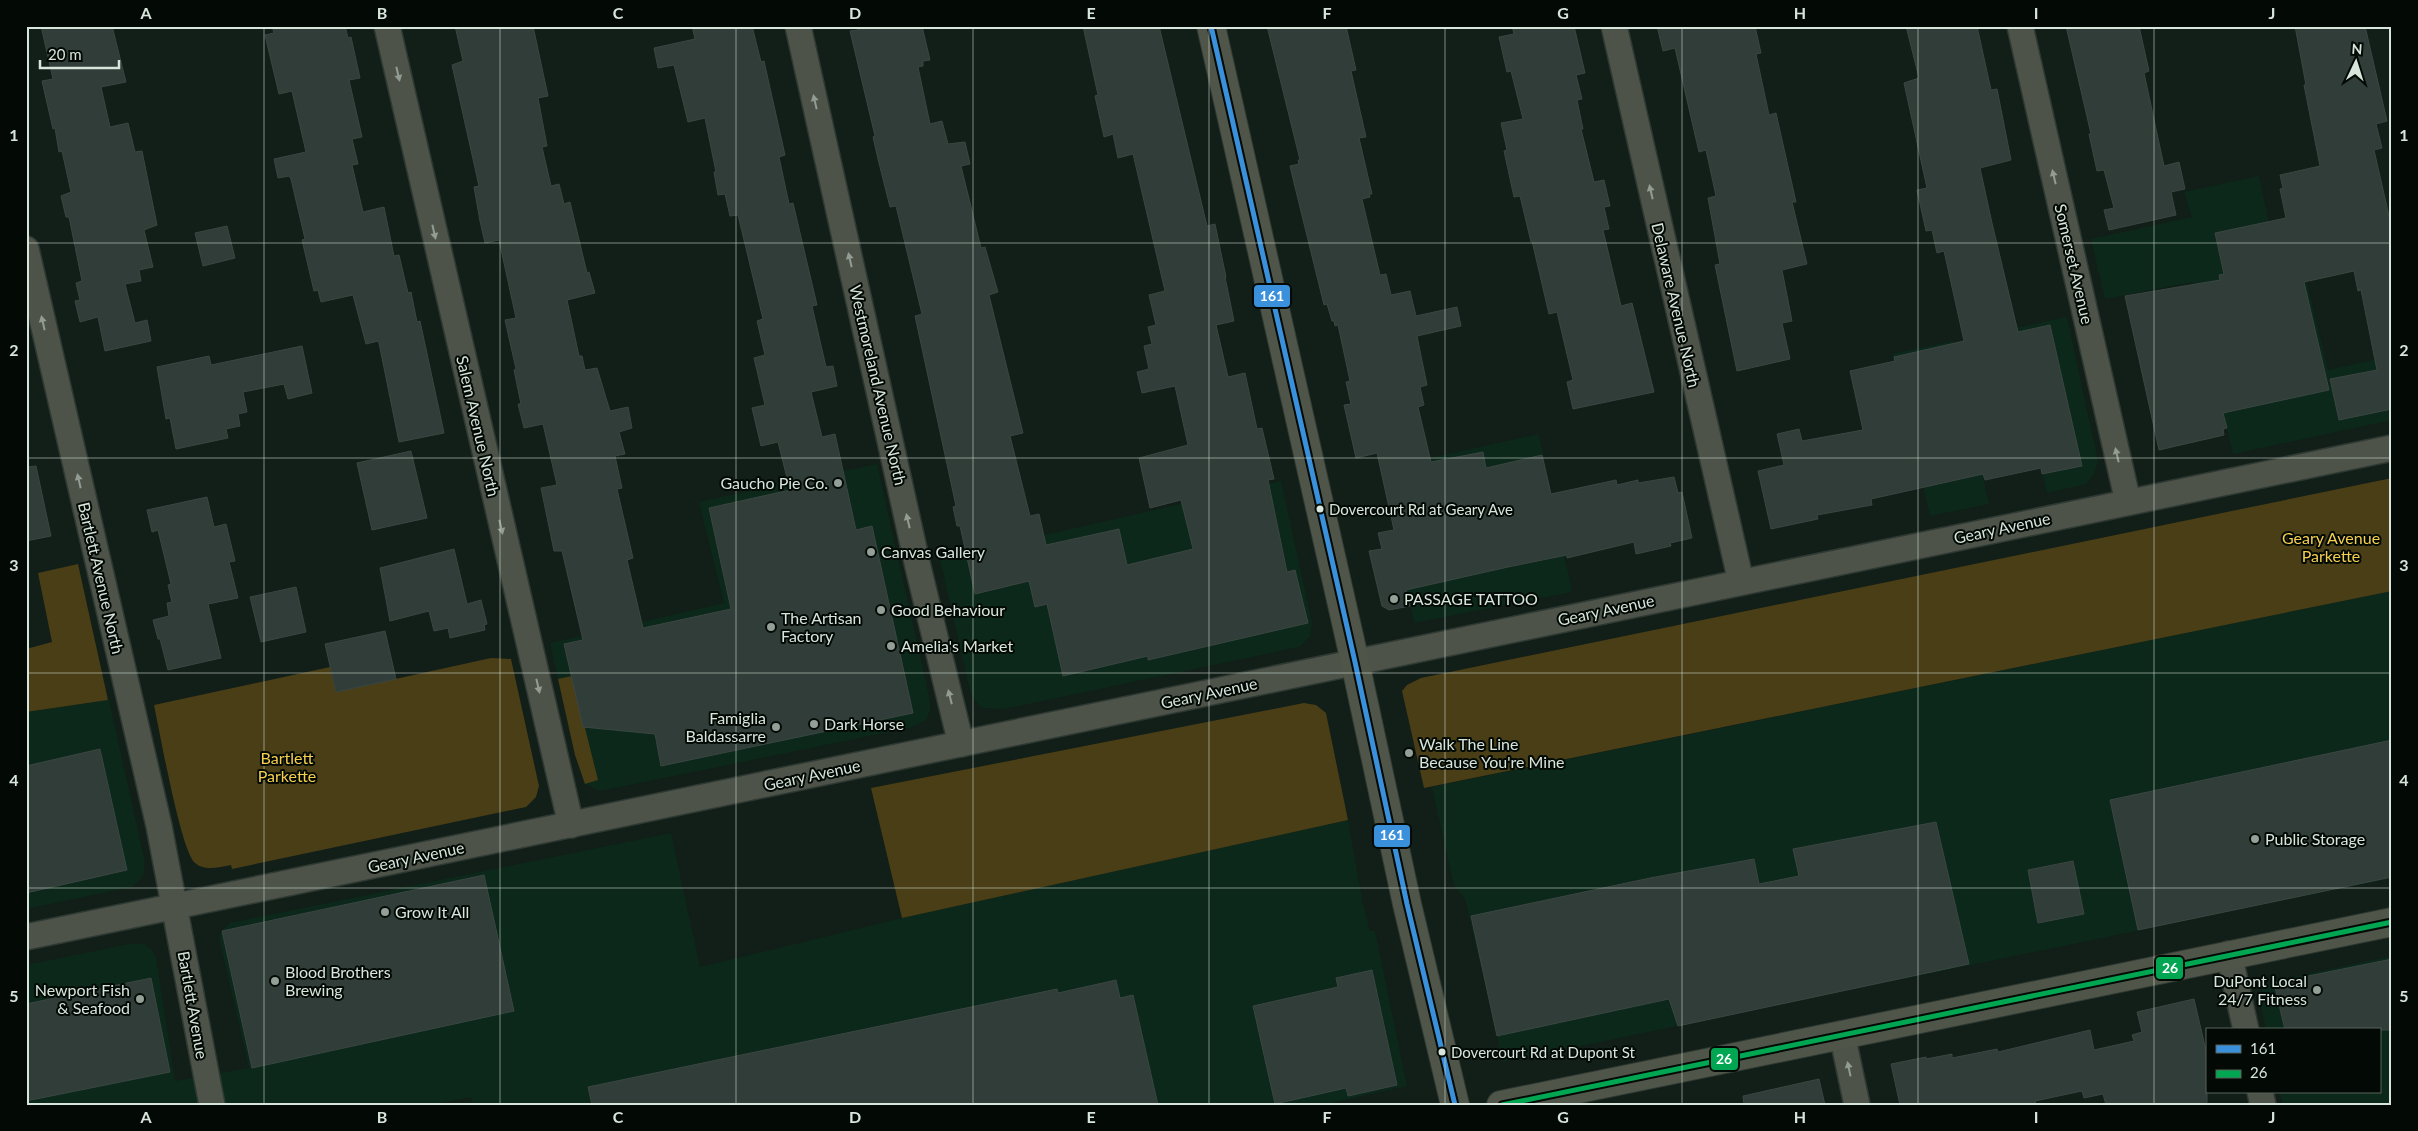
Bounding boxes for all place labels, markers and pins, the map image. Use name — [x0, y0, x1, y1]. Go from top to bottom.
place label: Gaucho Pie Co. — [720, 473, 828, 492]
marker: Gaucho Pie Co. — [832, 477, 844, 489]
place label: Dovercourt Rd at Geary Ave — [1329, 500, 1513, 518]
marker: Dovercourt Rd at Geary Ave — [1315, 504, 1325, 514]
place label: Canvas Gallery — [881, 542, 986, 561]
marker: Canvas Gallery — [865, 546, 877, 558]
place label: PASSAGE TATTOO — [1404, 589, 1538, 608]
marker: PASSAGE TATTOO — [1388, 593, 1400, 605]
place label: Good Behaviour — [891, 600, 1005, 619]
marker: Good Behaviour — [875, 604, 887, 616]
place label: The Artisan Factory — [781, 608, 862, 645]
marker: The Artisan Factory — [765, 621, 777, 633]
place label: Amelia's Market — [901, 636, 1013, 655]
marker: Amelia's Market — [885, 640, 897, 652]
place label: Famiglia Baldassarre — [686, 708, 766, 745]
place label: Dark Horse — [824, 714, 904, 733]
marker: Dark Horse — [808, 718, 820, 730]
marker: Famiglia Baldassarre — [770, 721, 782, 733]
place label: Walk The Line Because You're Mine — [1419, 734, 1565, 771]
marker: Walk The Line Because You're Mine — [1403, 747, 1415, 759]
place label: Public Storage — [2265, 829, 2365, 848]
marker: Public Storage — [2249, 833, 2261, 845]
place label: Grow It All — [395, 902, 469, 921]
marker: Grow It All — [379, 906, 391, 918]
place label: Blood Brothers Brewing — [285, 962, 391, 999]
place label: DuPont Local 24/7 Fitness — [2213, 971, 2307, 1008]
marker: Blood Brothers Brewing — [269, 975, 281, 987]
place label: Newport Fish & Seafood — [35, 980, 130, 1017]
marker: DuPont Local 24/7 Fitness — [2311, 984, 2323, 996]
marker: Newport Fish & Seafood — [134, 993, 146, 1005]
place label: Dovercourt Rd at Dupont St — [1451, 1043, 1635, 1061]
marker: Dovercourt Rd at Dupont St — [1437, 1047, 1447, 1057]

